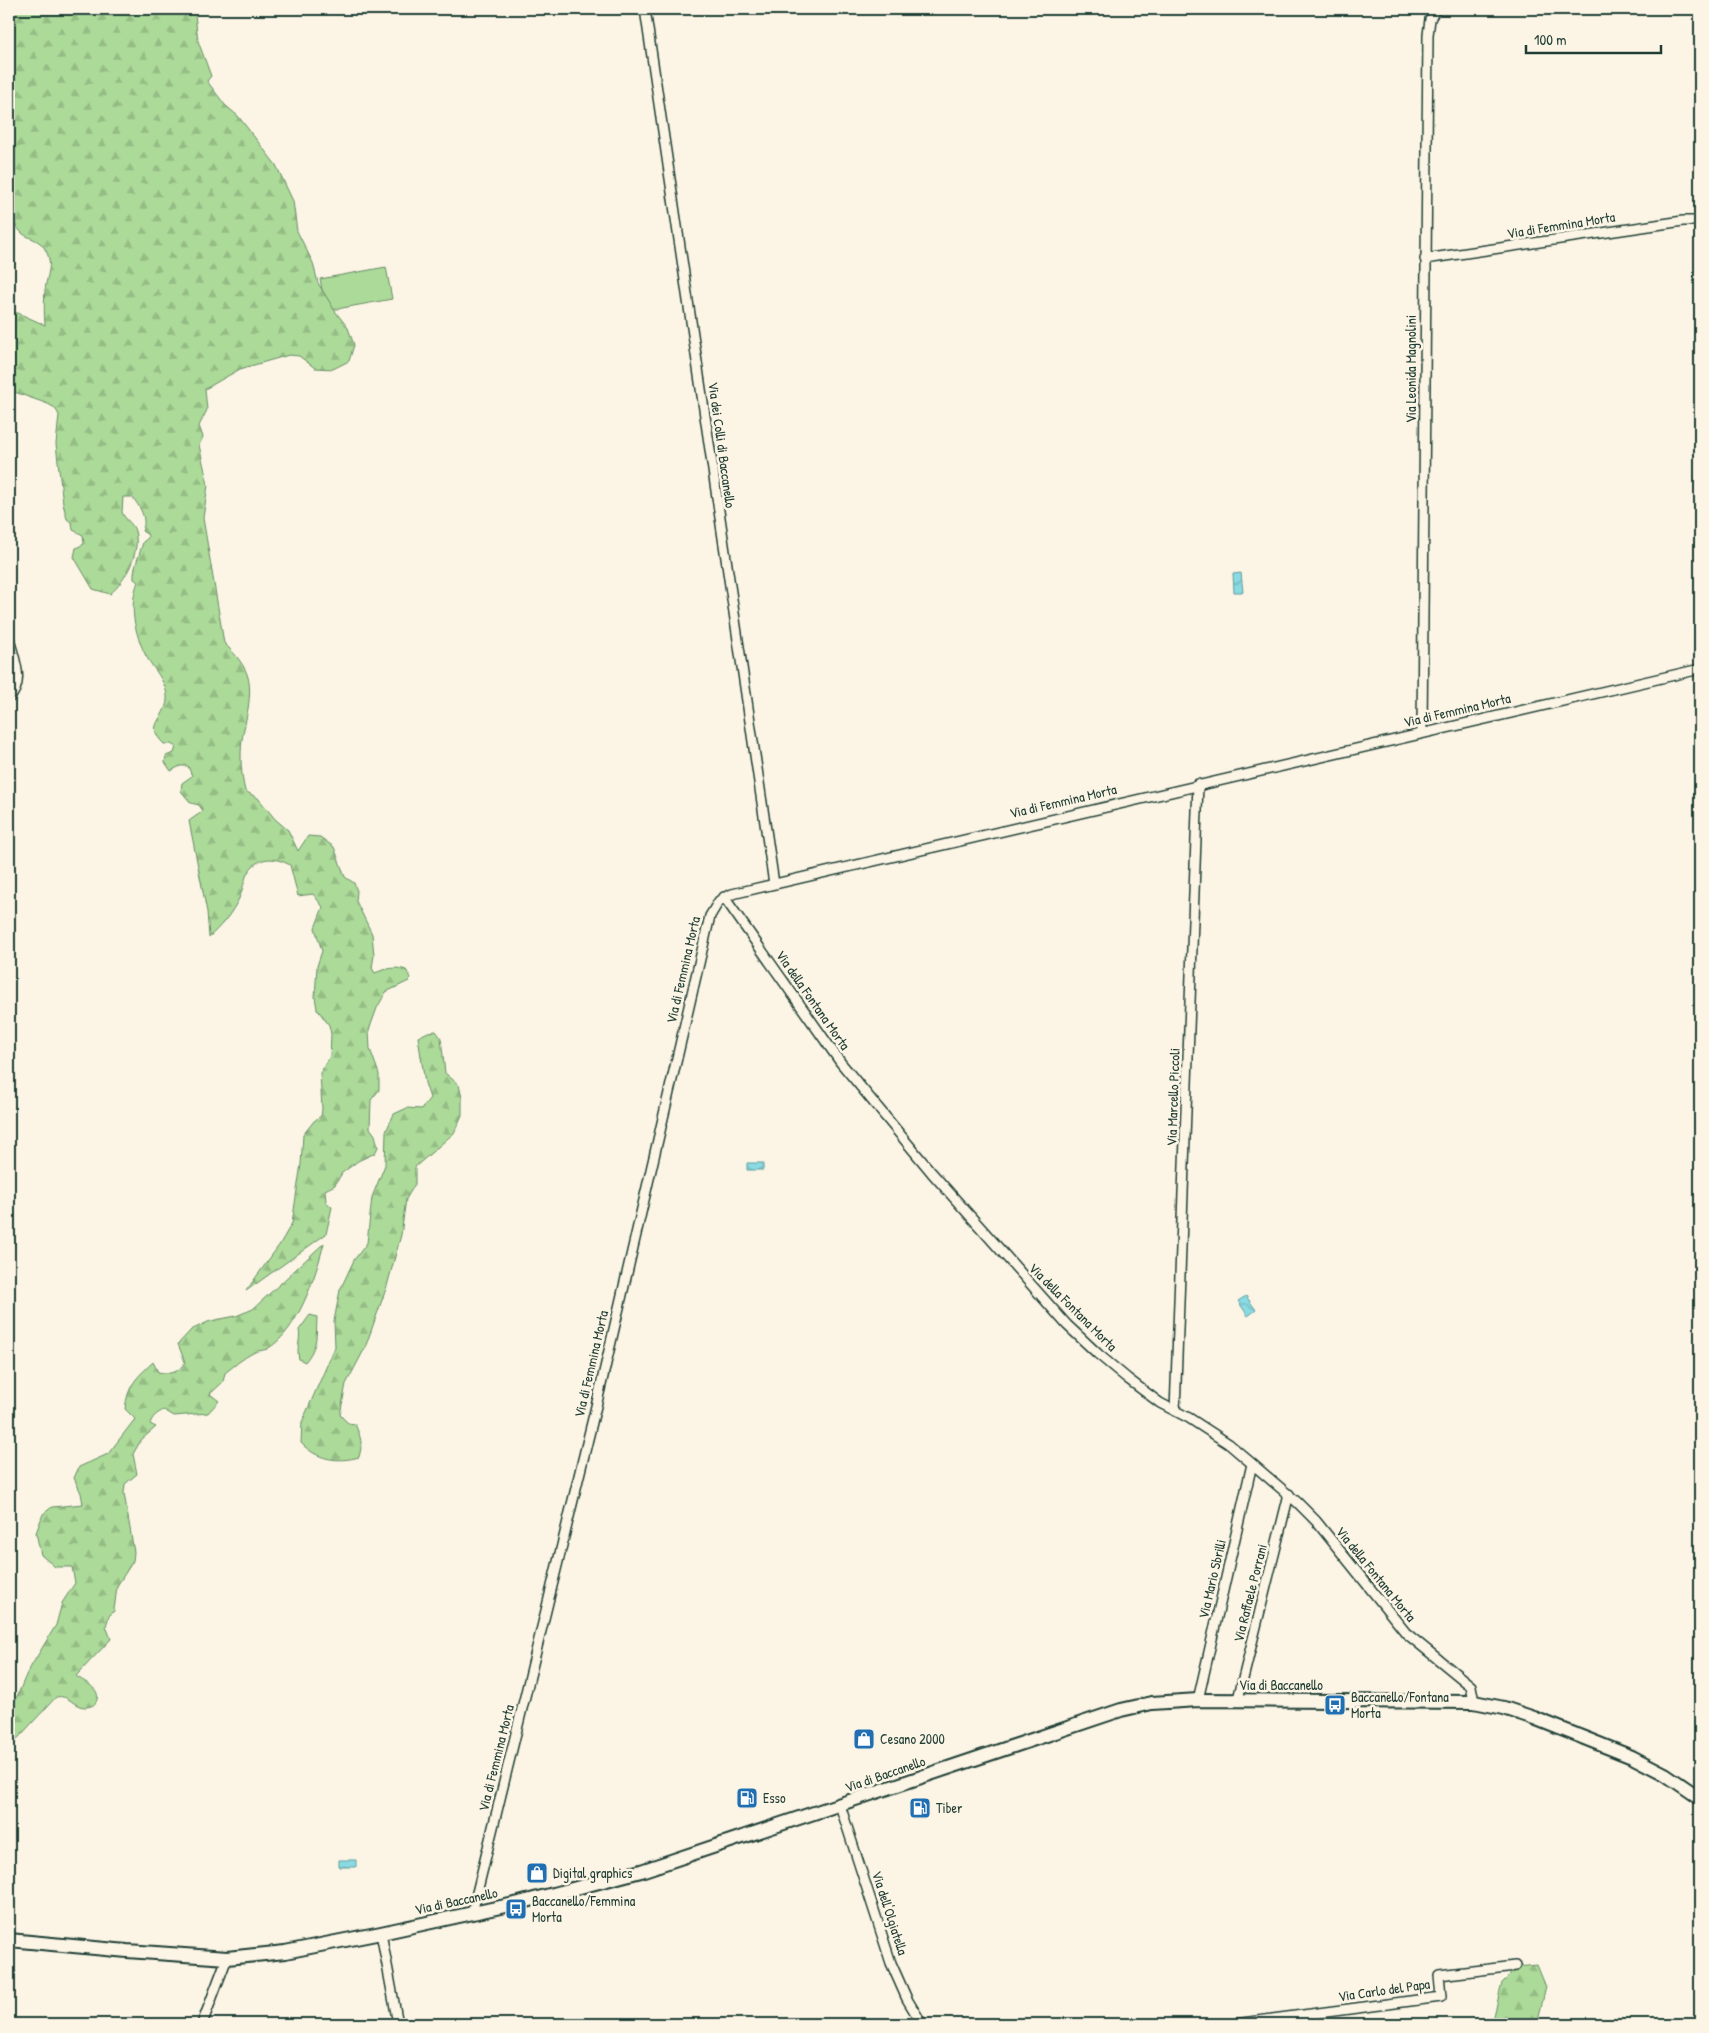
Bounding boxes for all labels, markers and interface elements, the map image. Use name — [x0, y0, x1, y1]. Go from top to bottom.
scale bar — [1526, 22, 1662, 54]
text: 100 m — [1534, 29, 1567, 50]
street label: Via di Femmina Morta — [1505, 207, 1617, 242]
street label: Via Leonida Magnolini — [1401, 315, 1421, 423]
street label: Via dei Colli di Baccanello — [704, 381, 741, 510]
street label: Via di Femmina Morta — [1402, 688, 1513, 731]
street label: Via di Femmina Morta — [1008, 779, 1119, 822]
street label: Via di Femmina Morta — [661, 914, 704, 1025]
street label: Via della Fontana Morta — [772, 946, 855, 1054]
street label: Via Marcello Piccoli — [1161, 1048, 1184, 1146]
street label: Via della Fontana Morta — [1025, 1258, 1122, 1355]
street label: Via di Femmina Morta — [569, 1308, 612, 1419]
street label: Via della Fontana Morta — [1332, 1522, 1421, 1626]
street label: Via Mario Sbrilli — [1193, 1537, 1230, 1620]
street label: Via Raffaele Porrani — [1228, 1542, 1271, 1644]
street label: Via di Baccanello — [1239, 1675, 1323, 1694]
place label: Baccanello/Fontana Morta — [1351, 1687, 1449, 1722]
bus stop icon: Baccanello/Fontana Morta — [1323, 1693, 1347, 1717]
street label: Via di Femmina Morta — [473, 1702, 518, 1813]
shop icon: Cesano 2000 — [852, 1727, 876, 1751]
place label: Cesano 2000 — [880, 1729, 945, 1748]
street label: Via di Baccanello — [842, 1751, 928, 1796]
fuel station icon: Esso — [735, 1786, 759, 1810]
place label: Esso — [763, 1788, 786, 1807]
fuel station icon: Tiber — [908, 1796, 932, 1820]
place label: Tiber — [936, 1798, 963, 1817]
shop icon: Digital graphics — [525, 1861, 549, 1885]
place label: Digital graphics — [553, 1863, 632, 1883]
street label: Via dell'Olgiatella — [867, 1868, 913, 1958]
street label: Via di Baccanello — [413, 1882, 499, 1919]
place label: Baccanello/Femmina Morta — [532, 1891, 636, 1926]
bus stop icon: Baccanello/Femmina Morta — [504, 1897, 528, 1921]
street label: Via Carlo del Papa — [1337, 1974, 1432, 2006]

